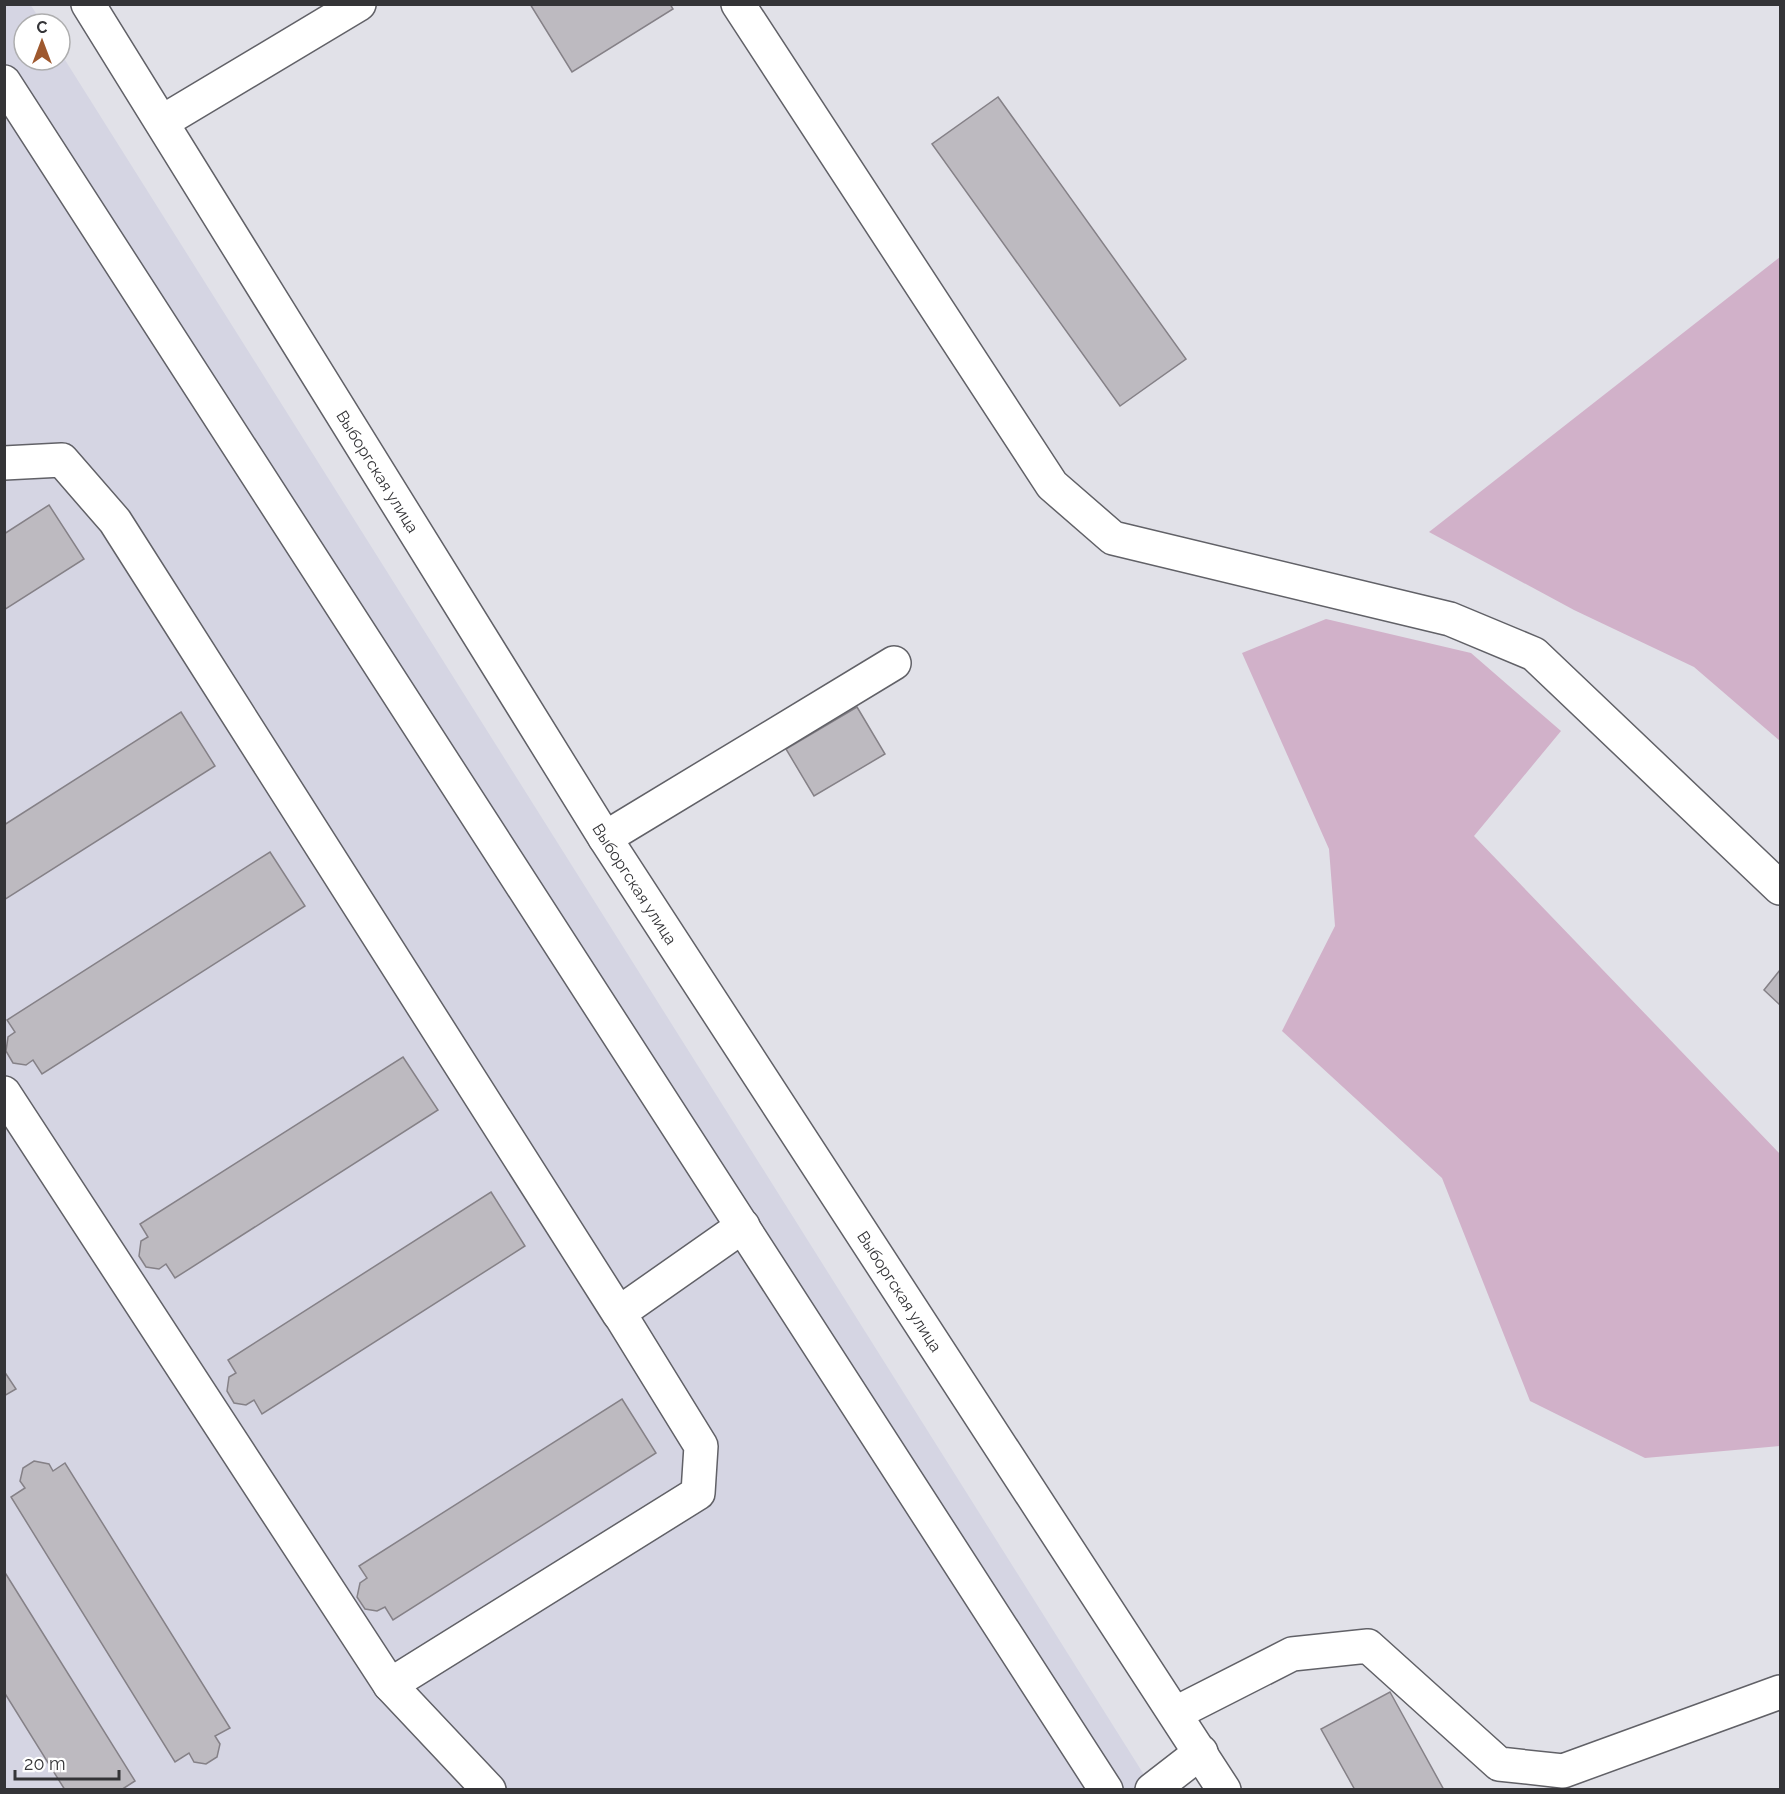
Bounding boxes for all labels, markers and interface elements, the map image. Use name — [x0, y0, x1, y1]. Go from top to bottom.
north arrow — [12, 12, 72, 72]
text: С — [37, 18, 48, 37]
street label: Выборгская улица — [332, 407, 422, 536]
street label: Выборгская улица — [588, 820, 681, 948]
street label: Выборгская улица — [853, 1228, 946, 1356]
scale bar — [15, 1743, 118, 1781]
text: 20 m — [24, 1753, 66, 1774]

